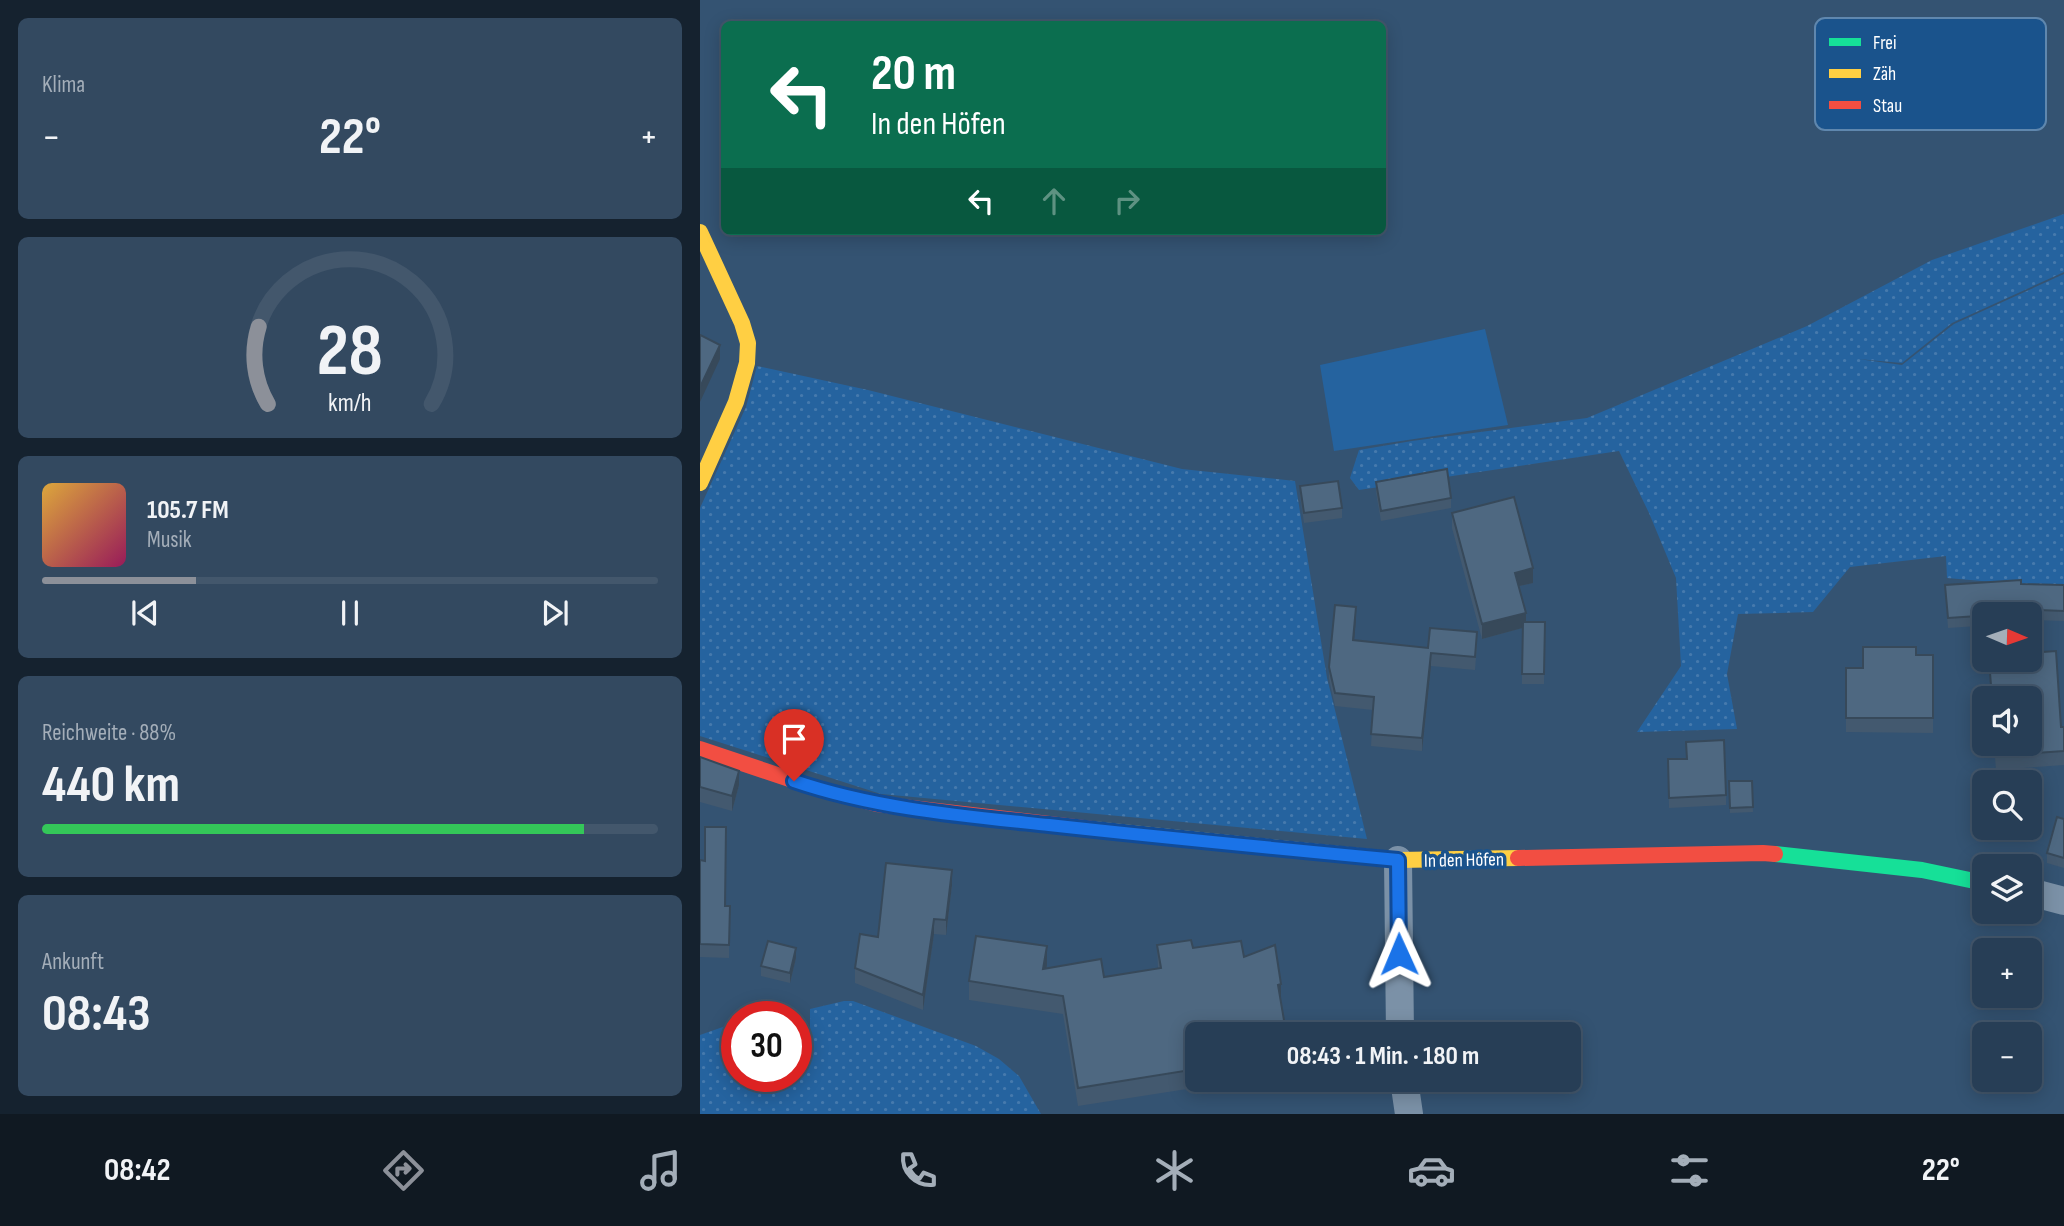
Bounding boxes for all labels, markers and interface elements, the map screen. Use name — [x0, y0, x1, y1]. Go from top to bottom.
legend — [1815, 18, 2046, 130]
text: Frei — [1873, 32, 1897, 55]
text: 20 m — [871, 45, 956, 104]
icon: left — [756, 49, 847, 140]
text: Zäh — [1873, 63, 1896, 86]
text: Klima — [42, 71, 85, 99]
text: Stau — [1873, 95, 1902, 118]
text: In den Höfen — [871, 105, 1006, 144]
text: 22° — [319, 106, 381, 169]
text: − — [42, 115, 61, 160]
text: + — [639, 115, 658, 160]
icon: left — [962, 182, 1000, 220]
icon: ahead — [1035, 182, 1073, 220]
icon: right — [1108, 182, 1146, 220]
text: 28 — [317, 308, 383, 396]
text: km/h — [328, 388, 372, 419]
text: 105.7 FM — [147, 495, 229, 526]
text: Musik — [147, 526, 192, 554]
icon: previous — [126, 594, 164, 632]
icon: pause — [331, 594, 369, 632]
icon: next — [536, 594, 574, 632]
north arrow — [1972, 602, 2042, 672]
map controls — [1972, 602, 2042, 1092]
button: sound — [1972, 686, 2042, 756]
pin — [764, 709, 824, 781]
text: Reichweite · 88% — [42, 719, 176, 747]
icon: arrive — [775, 720, 813, 758]
text: 440 km — [42, 754, 180, 817]
button: search — [1972, 770, 2042, 840]
street label: In den Höfen — [1424, 848, 1504, 873]
button: layers — [1972, 854, 2042, 924]
position arrow — [1362, 917, 1436, 991]
button: + — [1972, 938, 2042, 1008]
text: Ankunft — [42, 948, 104, 976]
text: 08:43 — [42, 983, 150, 1046]
speed limit sign: 30 — [721, 1001, 812, 1092]
button: − — [1972, 1022, 2042, 1092]
text: 08:43 · 1 Min. · 180 m — [1287, 1041, 1479, 1072]
icon: directions — [379, 1146, 428, 1195]
icon: music — [636, 1146, 685, 1195]
icon: phone — [893, 1146, 942, 1195]
icon: climate — [1150, 1146, 1199, 1195]
icon: car — [1407, 1146, 1456, 1195]
icon: filters — [1665, 1146, 1714, 1195]
text: 08:42 — [104, 1151, 171, 1190]
text: 22° — [1922, 1151, 1960, 1190]

